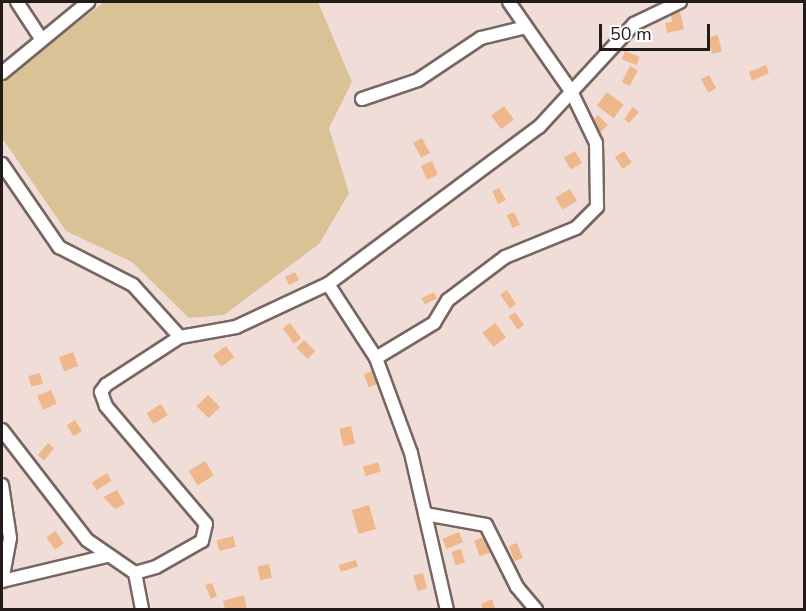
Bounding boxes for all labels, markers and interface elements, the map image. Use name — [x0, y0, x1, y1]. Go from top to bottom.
scale bar — [602, 12, 713, 50]
text: 50 m — [610, 22, 652, 46]

